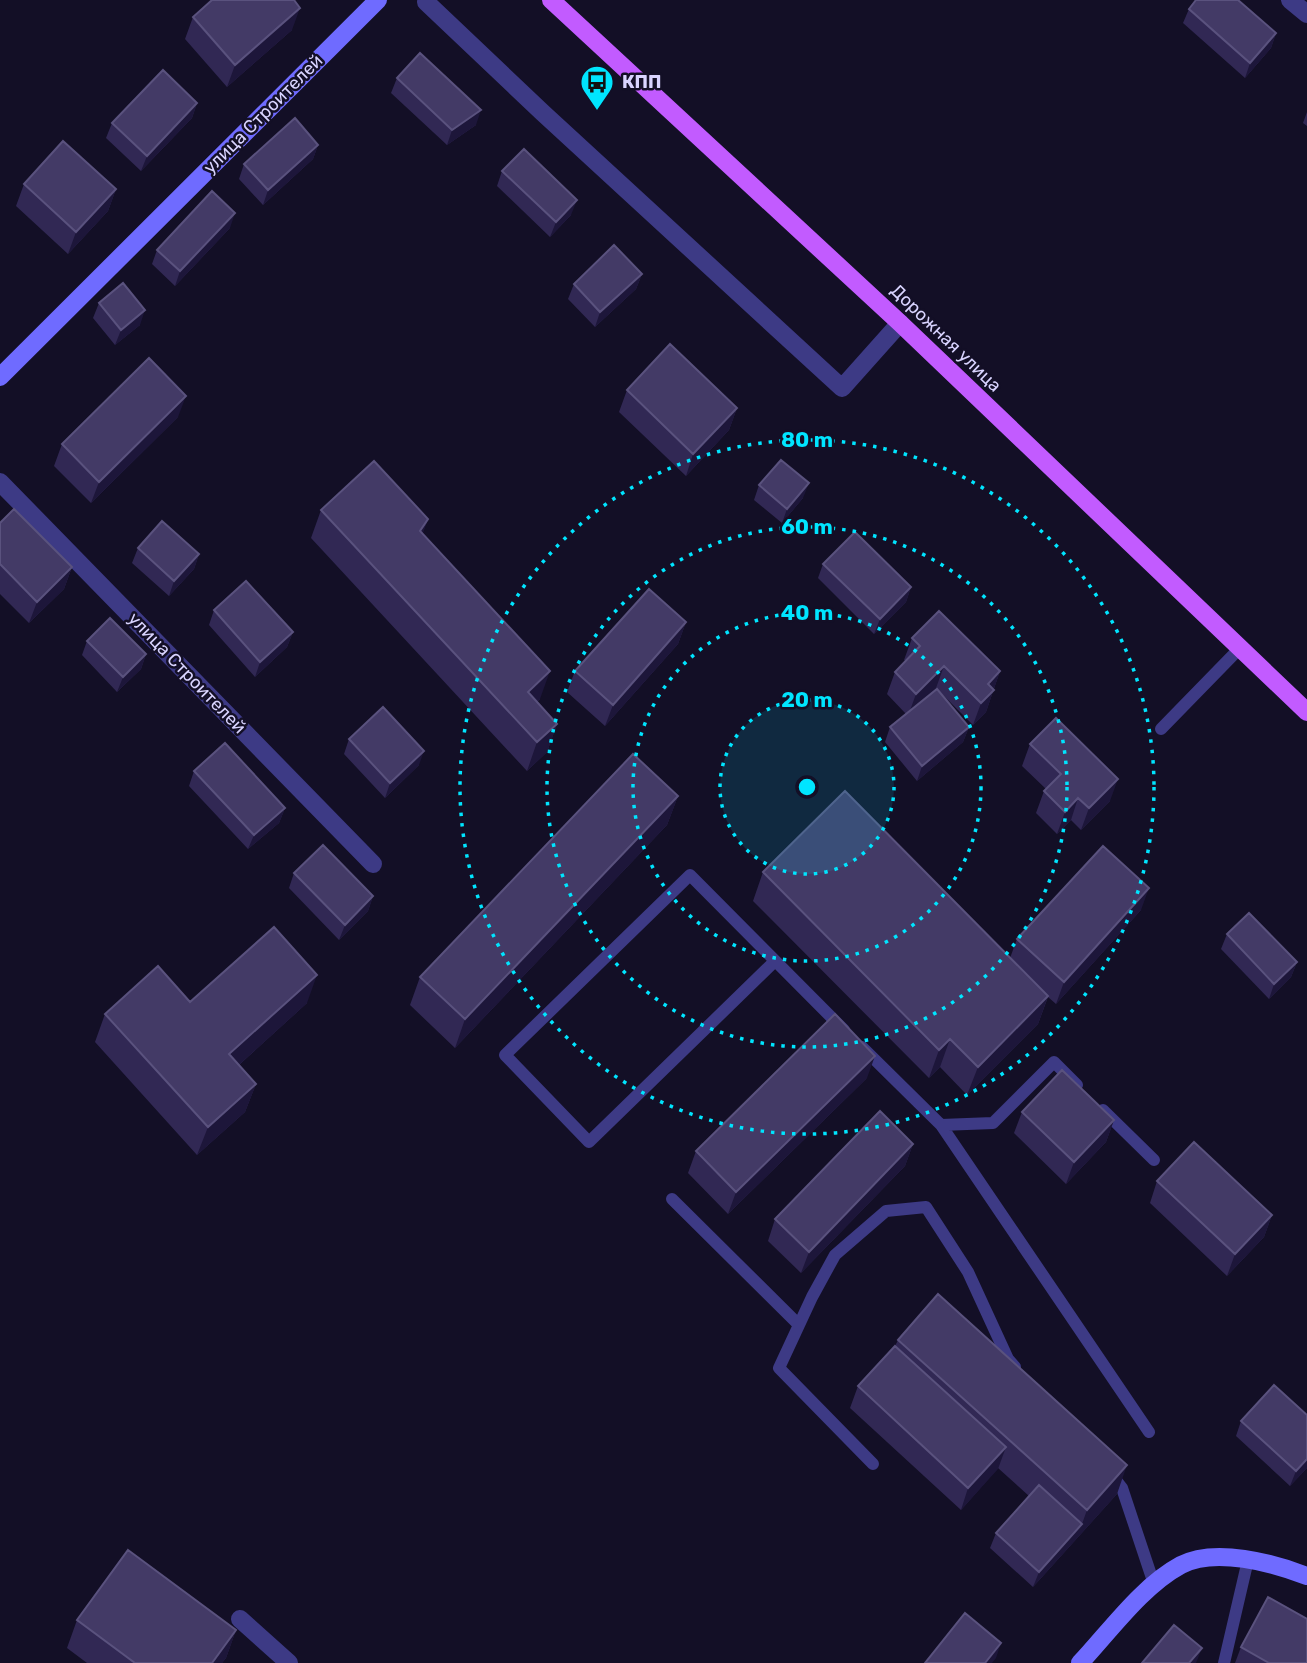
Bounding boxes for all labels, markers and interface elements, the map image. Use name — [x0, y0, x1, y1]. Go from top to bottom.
street label: улица Строителей — [199, 50, 327, 178]
bus stop icon: КПП — [578, 63, 616, 112]
place label: КПП — [622, 71, 661, 93]
street label: Дорожная улица — [886, 280, 1006, 396]
text: 80 m — [781, 427, 833, 452]
text: 60 m — [781, 514, 833, 539]
text: 40 m — [781, 600, 833, 625]
street label: улица Строителей — [123, 608, 251, 738]
text: 20 m — [781, 687, 833, 712]
centre of rings — [795, 775, 819, 799]

